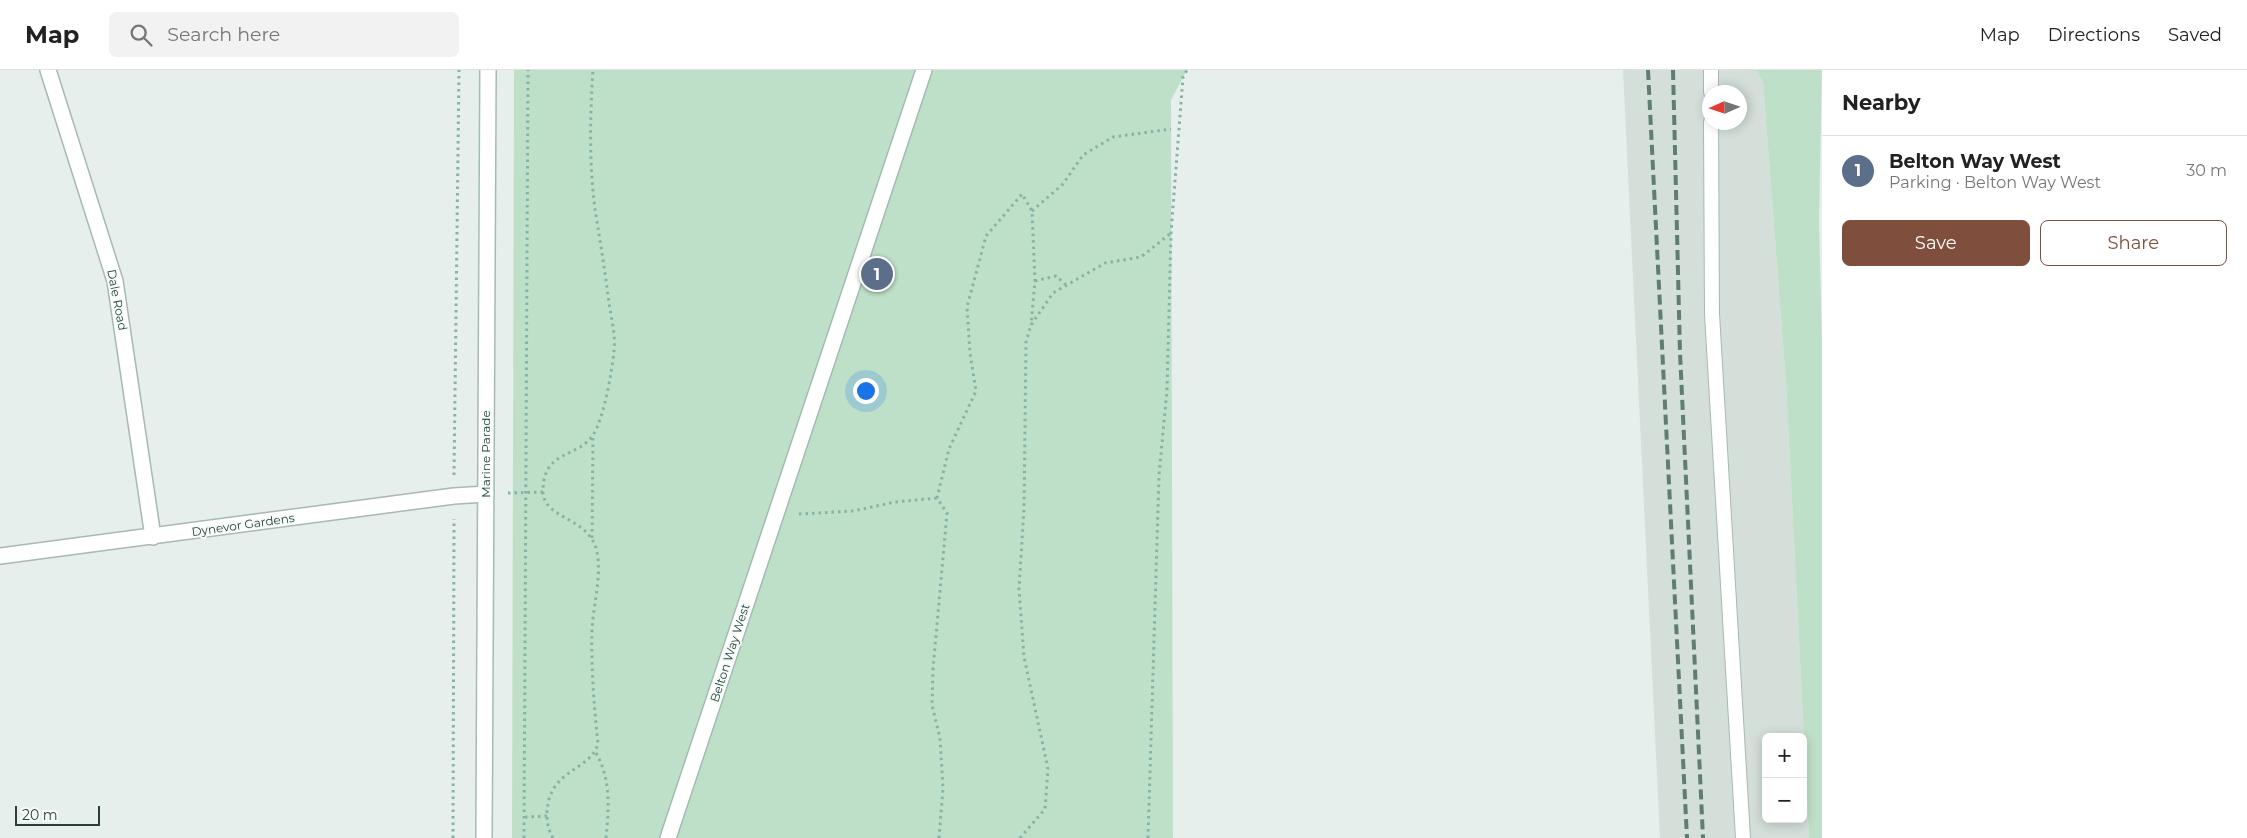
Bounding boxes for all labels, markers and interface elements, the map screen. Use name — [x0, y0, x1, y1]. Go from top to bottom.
search box — [109, 12, 459, 57]
text: Map — [25, 20, 79, 49]
icon: search — [127, 21, 155, 49]
text: Search here — [167, 23, 280, 46]
text: Map — [1980, 24, 2020, 46]
text: Directions — [2048, 24, 2140, 46]
text: Saved — [2168, 24, 2222, 46]
north arrow — [1702, 85, 1747, 130]
text: Nearby — [1842, 90, 1921, 115]
text: Belton Way West — [1889, 150, 2061, 173]
text: 1 — [1855, 161, 1861, 180]
text: 30 m — [2186, 161, 2227, 180]
text: Parking · Belton Way West — [1889, 173, 2101, 192]
button: Save — [1842, 220, 2030, 266]
button: Share — [2040, 220, 2227, 266]
pin: 1 — [861, 255, 893, 293]
street label: Dale Road — [104, 268, 131, 332]
your location — [853, 378, 879, 404]
street label: Marine Parade — [478, 410, 493, 498]
street label: Dynevor Gardens — [190, 510, 296, 539]
street label: Belton Way West — [707, 602, 753, 704]
map controls — [1762, 733, 1807, 823]
button: + — [1762, 733, 1807, 778]
button: − — [1762, 778, 1807, 823]
scale bar — [15, 803, 100, 826]
text: 20 m — [22, 806, 58, 824]

